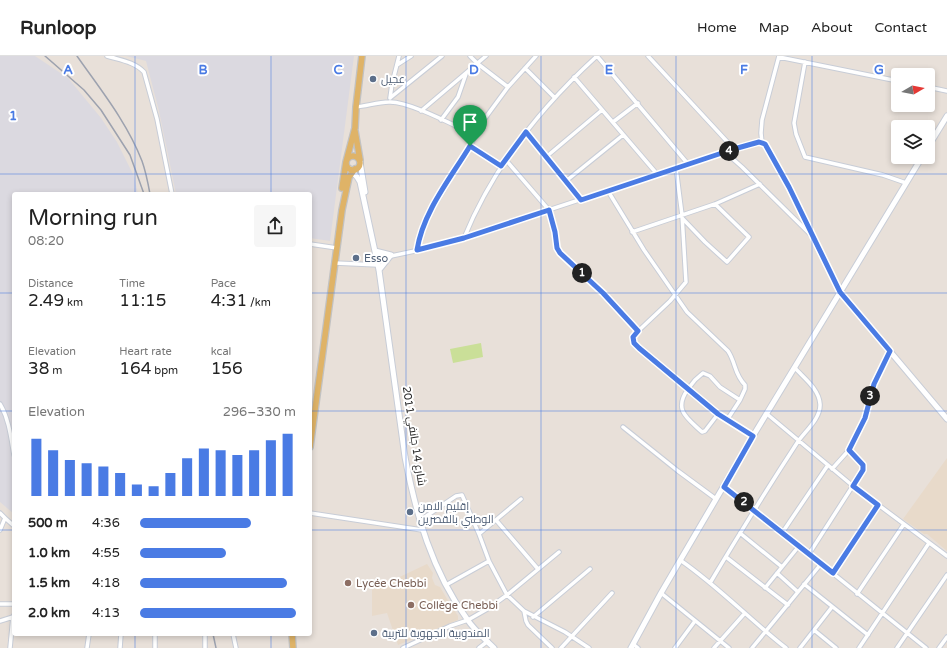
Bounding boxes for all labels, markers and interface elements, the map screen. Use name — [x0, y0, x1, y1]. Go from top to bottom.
text: Runloop — [20, 17, 97, 39]
text: Home — [697, 19, 737, 36]
text: Map — [759, 19, 789, 36]
text: About — [811, 19, 853, 36]
text: Contact — [875, 19, 927, 36]
text: A — [63, 62, 73, 78]
text: B — [198, 62, 208, 78]
text: C — [333, 62, 343, 78]
text: D — [469, 62, 479, 78]
text: E — [605, 62, 613, 78]
text: F — [740, 62, 748, 78]
text: G — [874, 62, 884, 78]
north arrow — [891, 68, 935, 112]
map controls — [891, 68, 935, 164]
place label: عجيل — [381, 73, 405, 86]
marker: عجيل — [368, 74, 378, 84]
pin — [453, 105, 487, 146]
text: 1 — [9, 108, 17, 124]
icon: arrive — [459, 111, 481, 133]
button: layers — [891, 120, 935, 164]
pin: 4 — [719, 141, 739, 161]
text: 4 — [726, 144, 732, 157]
text: Morning run — [28, 205, 158, 231]
button: share — [254, 205, 296, 247]
text: 08:20 — [28, 233, 64, 249]
place label: Esso — [364, 252, 389, 265]
marker: Esso — [351, 253, 361, 263]
pin: 1 — [572, 263, 592, 283]
text: 1 — [579, 266, 585, 279]
text: Distance — [28, 277, 73, 290]
text: Time — [119, 277, 145, 290]
text: Pace — [211, 277, 236, 290]
text: 2.49 — [28, 290, 64, 311]
text: 11:15 — [119, 290, 166, 311]
text: 4:31 — [211, 290, 247, 311]
text: km — [64, 296, 83, 309]
text: /km — [247, 296, 271, 309]
text: Elevation — [28, 345, 76, 358]
text: Heart rate — [119, 345, 172, 358]
text: kcal — [211, 345, 231, 358]
text: 38 — [28, 358, 49, 379]
text: 164 — [119, 358, 151, 379]
text: 156 — [211, 358, 243, 379]
text: m — [49, 364, 62, 377]
text: bpm — [151, 364, 178, 377]
street label: شارع 14 جانفي 2011 — [398, 385, 428, 487]
pin: 3 — [860, 386, 880, 406]
text: 3 — [867, 389, 873, 402]
text: Elevation — [28, 404, 85, 420]
text: 296–330 m — [223, 404, 296, 420]
pin: 2 — [734, 492, 754, 512]
text: 2 — [741, 495, 747, 508]
place label: إقليم الامن الوطني بالقصرين — [418, 500, 494, 528]
marker: إقليم الامن الوطني بالقصرين — [405, 507, 415, 517]
text: 500 m — [28, 515, 68, 531]
text: 4:36 — [92, 515, 120, 531]
text: 1.0 km — [28, 545, 70, 561]
text: 4:55 — [92, 545, 120, 561]
text: 1.5 km — [28, 575, 70, 591]
text: 4:18 — [92, 575, 120, 591]
place label: Lycée Chebbi — [356, 577, 427, 590]
marker: Lycée Chebbi — [343, 578, 353, 588]
place label: Collège Chebbi — [419, 599, 498, 612]
marker: Collège Chebbi — [406, 600, 416, 610]
text: 2.0 km — [28, 605, 70, 621]
text: 4:13 — [92, 605, 120, 621]
place label: المندوبية الجهوية للتربية — [382, 627, 490, 640]
marker: المندوبية الجهوية للتربية — [369, 628, 379, 638]

